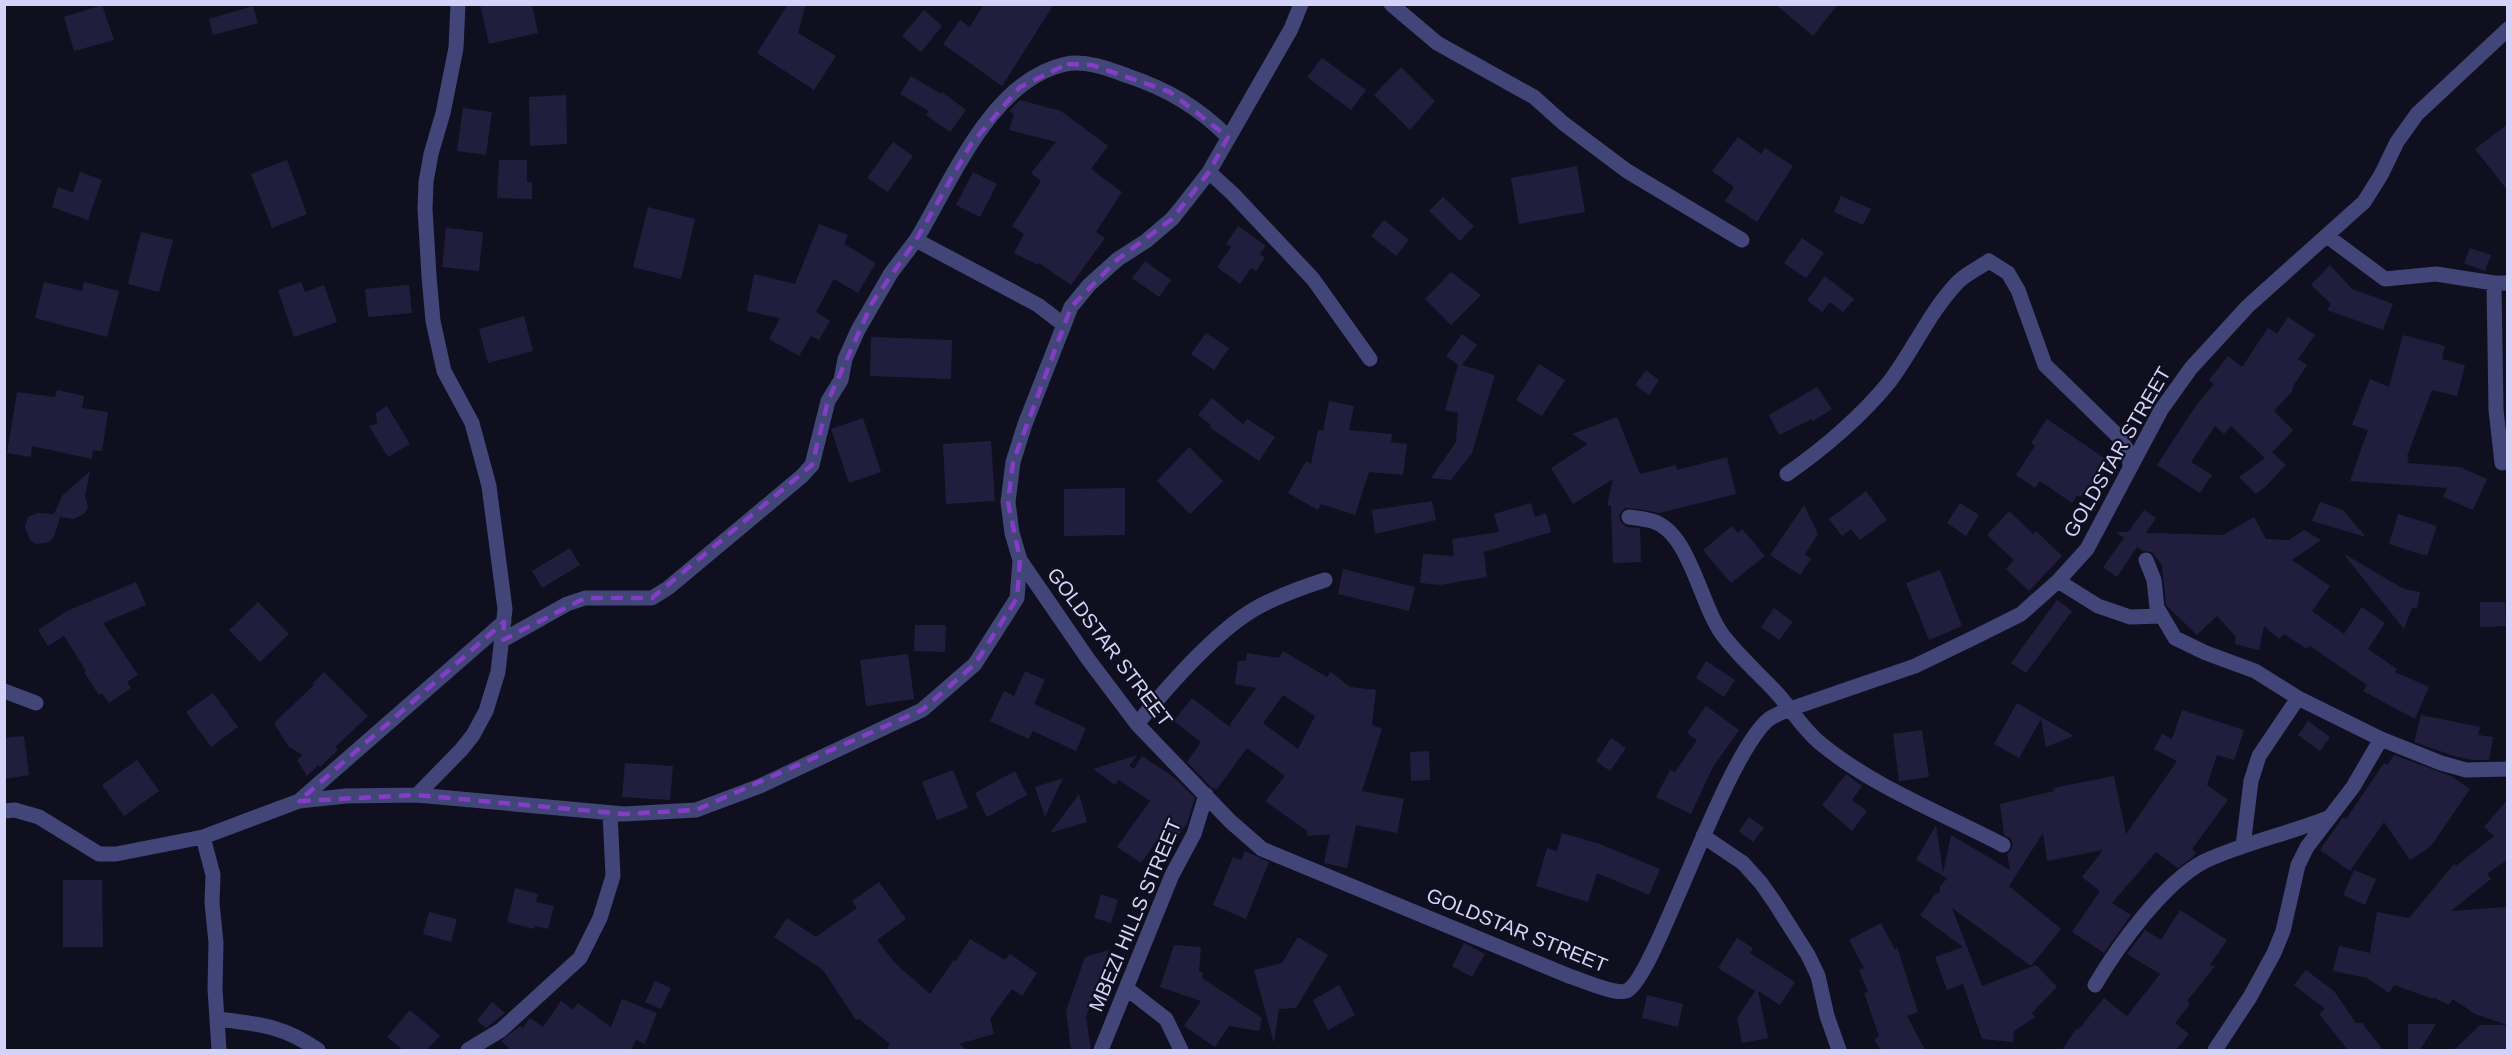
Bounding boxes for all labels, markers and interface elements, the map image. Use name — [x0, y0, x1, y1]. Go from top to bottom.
street label: GOLDSTAR STREET — [2059, 363, 2175, 541]
street label: GOLDSTAR STREET — [1043, 563, 1177, 731]
street label: MBEZI HILLS STREET — [1084, 816, 1186, 1014]
street label: GOLDSTAR STREET — [1423, 884, 1611, 976]

